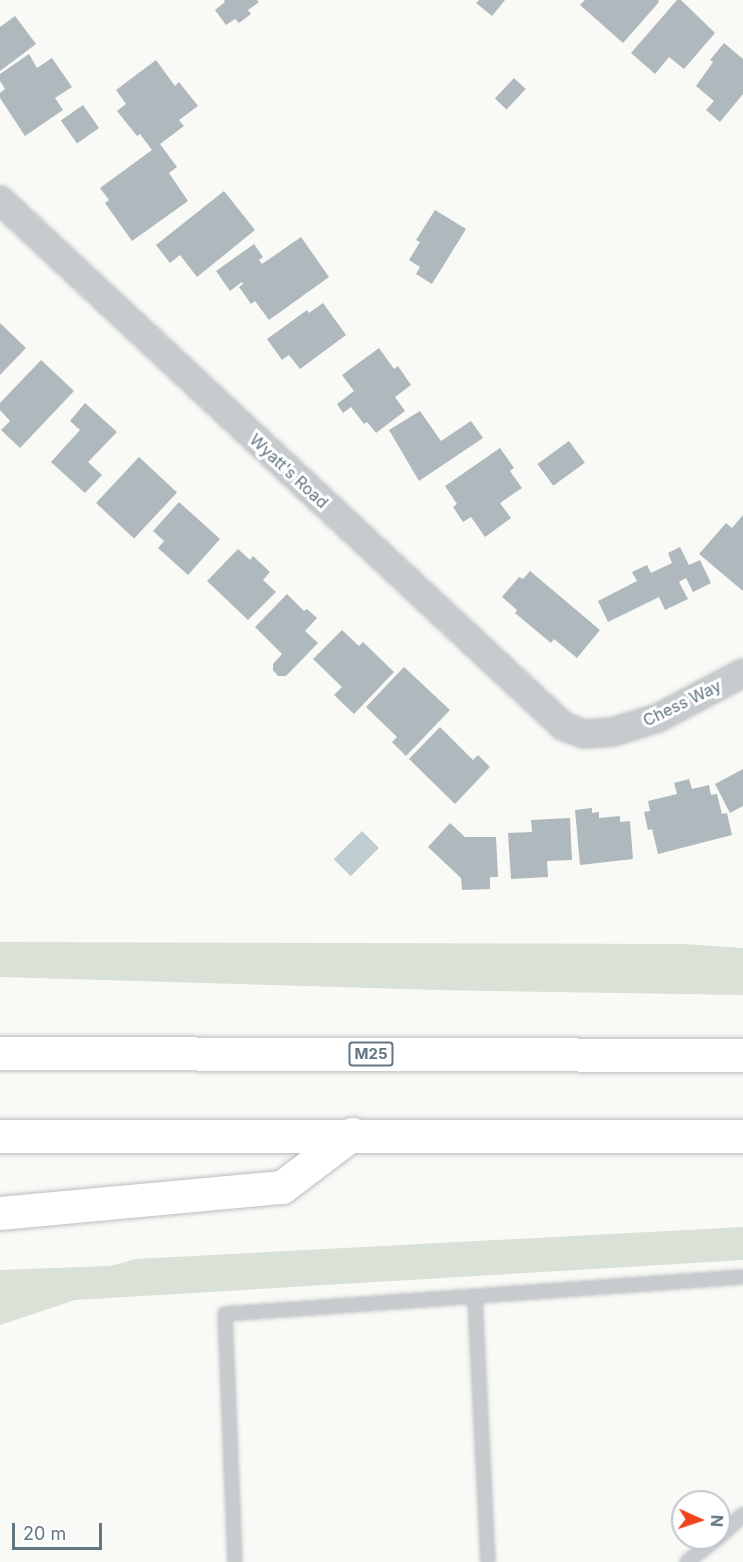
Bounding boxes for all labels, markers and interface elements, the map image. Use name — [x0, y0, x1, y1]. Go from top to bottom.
street label: Wyatt's Road — [246, 430, 332, 512]
street label: Chess Way — [640, 676, 724, 730]
road number: M25 — [347, 1042, 395, 1066]
north arrow — [671, 1490, 731, 1550]
scale bar — [15, 1511, 105, 1549]
text: N — [707, 1514, 727, 1527]
text: 20 m — [23, 1523, 66, 1544]

